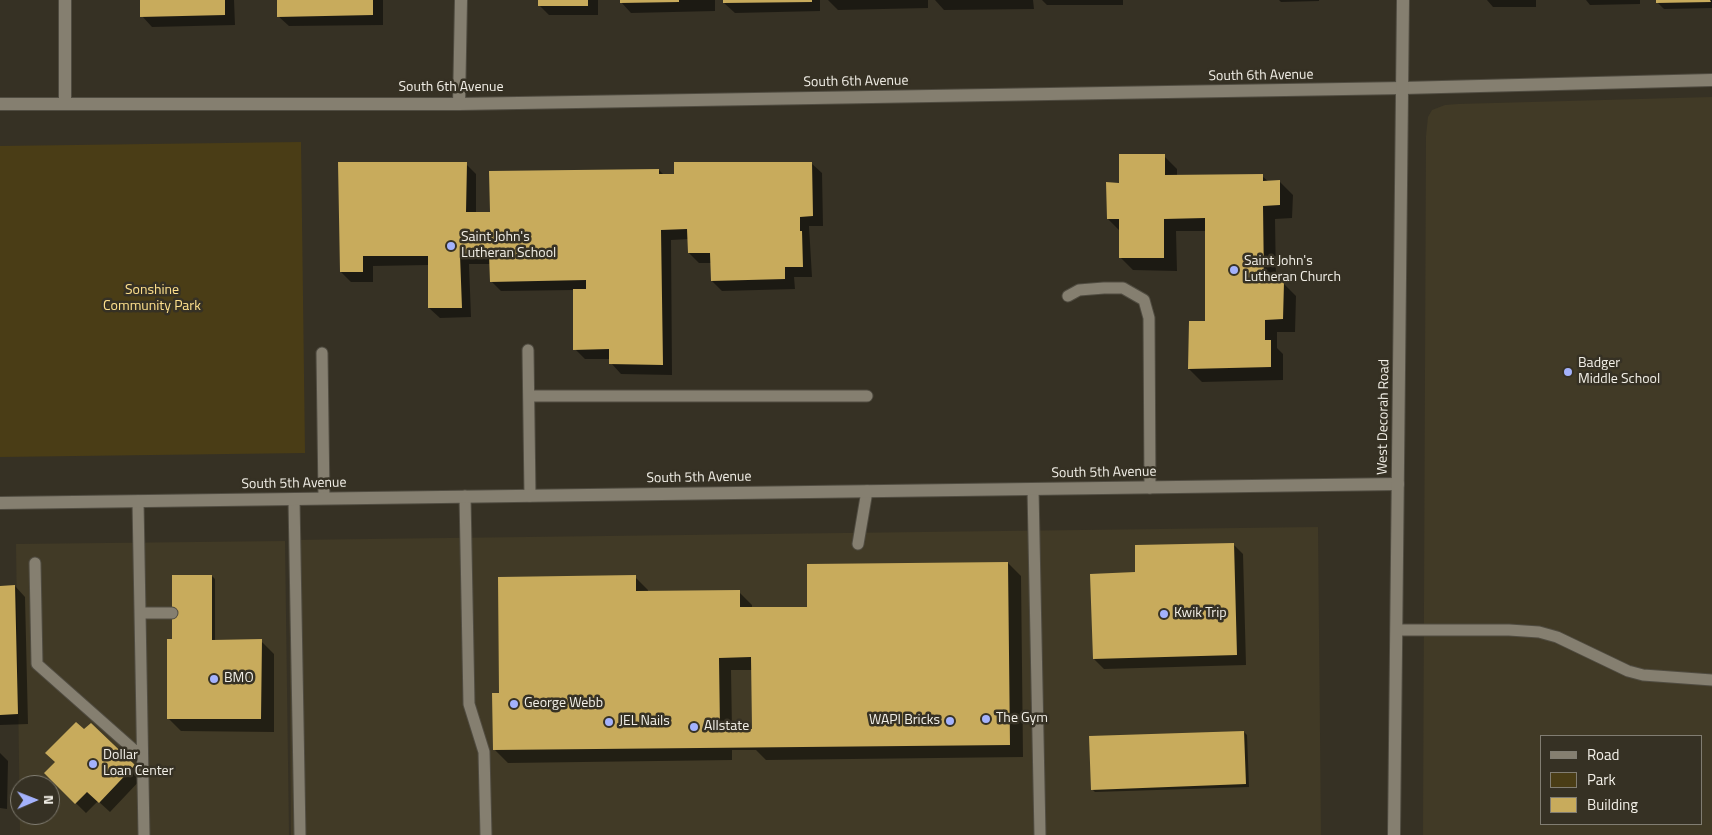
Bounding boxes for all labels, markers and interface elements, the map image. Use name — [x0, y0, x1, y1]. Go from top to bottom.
street label: South 6th Avenue — [1208, 67, 1314, 85]
street label: South 6th Avenue — [803, 73, 909, 91]
street label: South 6th Avenue — [398, 80, 504, 96]
place label: Saint John's Lutheran School — [461, 230, 556, 262]
marker: Saint John's Lutheran School — [445, 240, 457, 252]
place label: Saint John's Lutheran Church — [1244, 254, 1341, 286]
marker: Saint John's Lutheran Church — [1228, 264, 1240, 276]
park label: Sonshine Community Park — [103, 283, 201, 316]
place label: Badger Middle School — [1578, 356, 1660, 388]
street label: West Decorah Road — [1375, 359, 1393, 475]
marker: Badger Middle School — [1562, 366, 1574, 378]
street label: South 5th Avenue — [1051, 464, 1157, 482]
street label: South 5th Avenue — [646, 469, 752, 487]
street label: South 5th Avenue — [241, 475, 347, 493]
place label: Kwik Trip — [1174, 606, 1227, 622]
marker: Kwik Trip — [1158, 608, 1170, 620]
place label: BMO — [224, 671, 254, 687]
marker: BMO — [208, 673, 220, 685]
place label: George Webb — [524, 696, 603, 712]
marker: George Webb — [508, 698, 520, 710]
place label: The Gym — [996, 711, 1048, 727]
place label: WAPI Bricks — [869, 713, 940, 729]
marker: The Gym — [980, 713, 992, 725]
place label: JEL Nails — [619, 714, 670, 730]
marker: WAPI Bricks — [944, 715, 956, 727]
marker: JEL Nails — [603, 716, 615, 728]
place label: Allstate — [704, 719, 749, 735]
marker: Allstate — [688, 721, 700, 733]
legend — [1540, 735, 1702, 825]
text: Road — [1587, 743, 1619, 766]
place label: Dollar Loan Center — [103, 748, 173, 780]
marker: Dollar Loan Center — [87, 758, 99, 770]
text: Park — [1587, 768, 1616, 791]
north arrow — [10, 775, 60, 825]
text: Building — [1587, 793, 1638, 816]
text: N — [39, 795, 60, 805]

